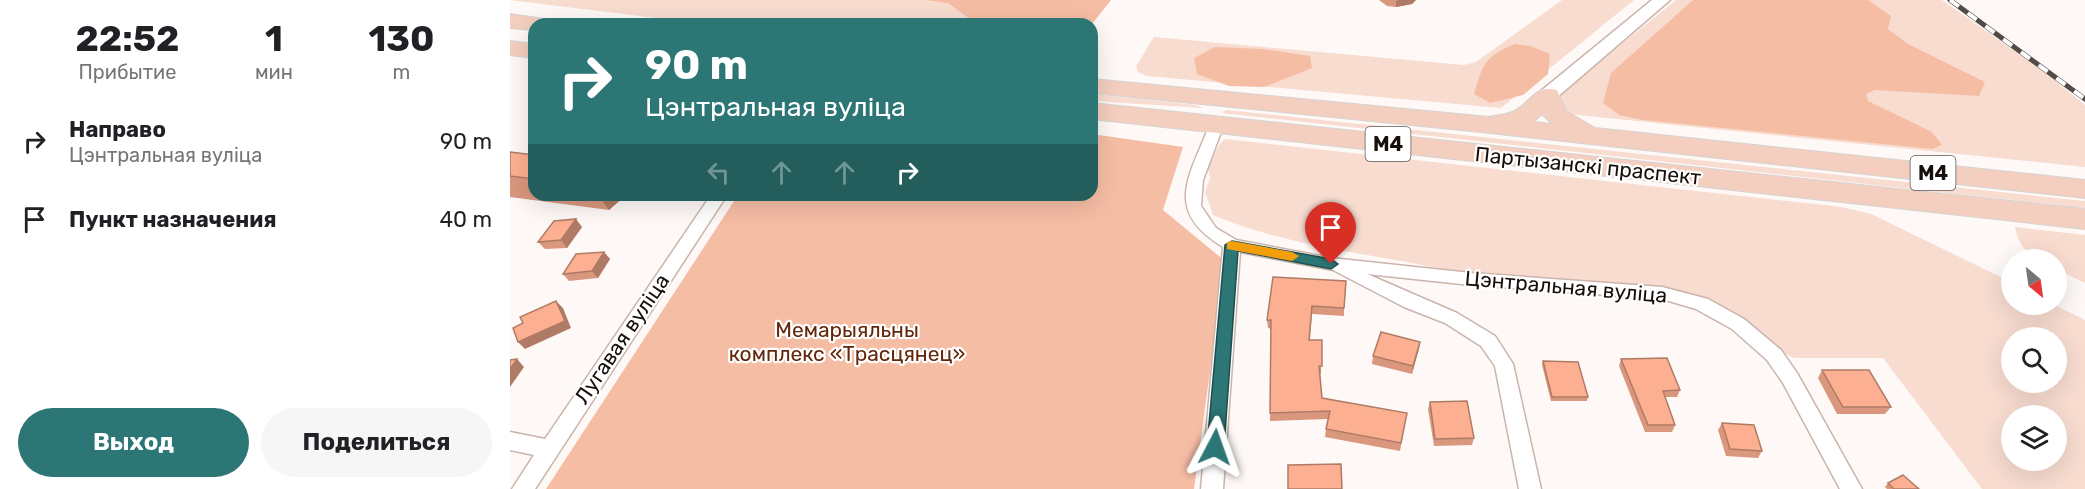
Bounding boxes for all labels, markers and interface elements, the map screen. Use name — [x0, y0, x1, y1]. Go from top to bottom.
text: 22:52 — [75, 17, 179, 60]
text: 1 — [265, 17, 283, 60]
text: 130 — [368, 17, 434, 60]
text: 90 m — [645, 40, 748, 90]
icon: right — [546, 42, 624, 120]
text: Прибытие — [79, 60, 176, 84]
text: мин — [255, 60, 293, 84]
text: m — [393, 60, 410, 84]
text: Цэнтральная вуліца — [645, 91, 906, 123]
text: Направо — [69, 116, 166, 143]
icon: right — [18, 125, 51, 158]
road number: М4 — [1366, 127, 1410, 161]
text: 90 m — [440, 128, 492, 155]
street label: Партызанскі праспект — [1474, 141, 1703, 190]
text: Цэнтральная вуліца — [69, 143, 262, 167]
icon: left — [702, 156, 735, 189]
icon: ahead — [765, 156, 798, 189]
icon: ahead — [828, 156, 861, 189]
icon: right — [891, 156, 924, 189]
road number: М4 — [1910, 156, 1956, 190]
pin — [1305, 202, 1356, 264]
icon: arrive — [18, 203, 51, 236]
text: Пункт назначения — [69, 206, 277, 233]
text: 40 m — [439, 206, 492, 233]
icon: arrive — [1314, 211, 1347, 244]
north arrow — [2001, 249, 2067, 315]
map controls — [2001, 249, 2067, 471]
street label: Цэнтральная вуліца — [1464, 265, 1668, 308]
street label: Лугавая вуліца — [569, 269, 674, 408]
park label: Мемарыяльны комплекс «Трасцянец» — [729, 317, 965, 366]
button: search — [2001, 327, 2067, 393]
button: layers — [2001, 405, 2067, 471]
button: Выход — [18, 408, 249, 477]
button: Поделиться — [261, 408, 492, 477]
position arrow — [1183, 415, 1247, 479]

